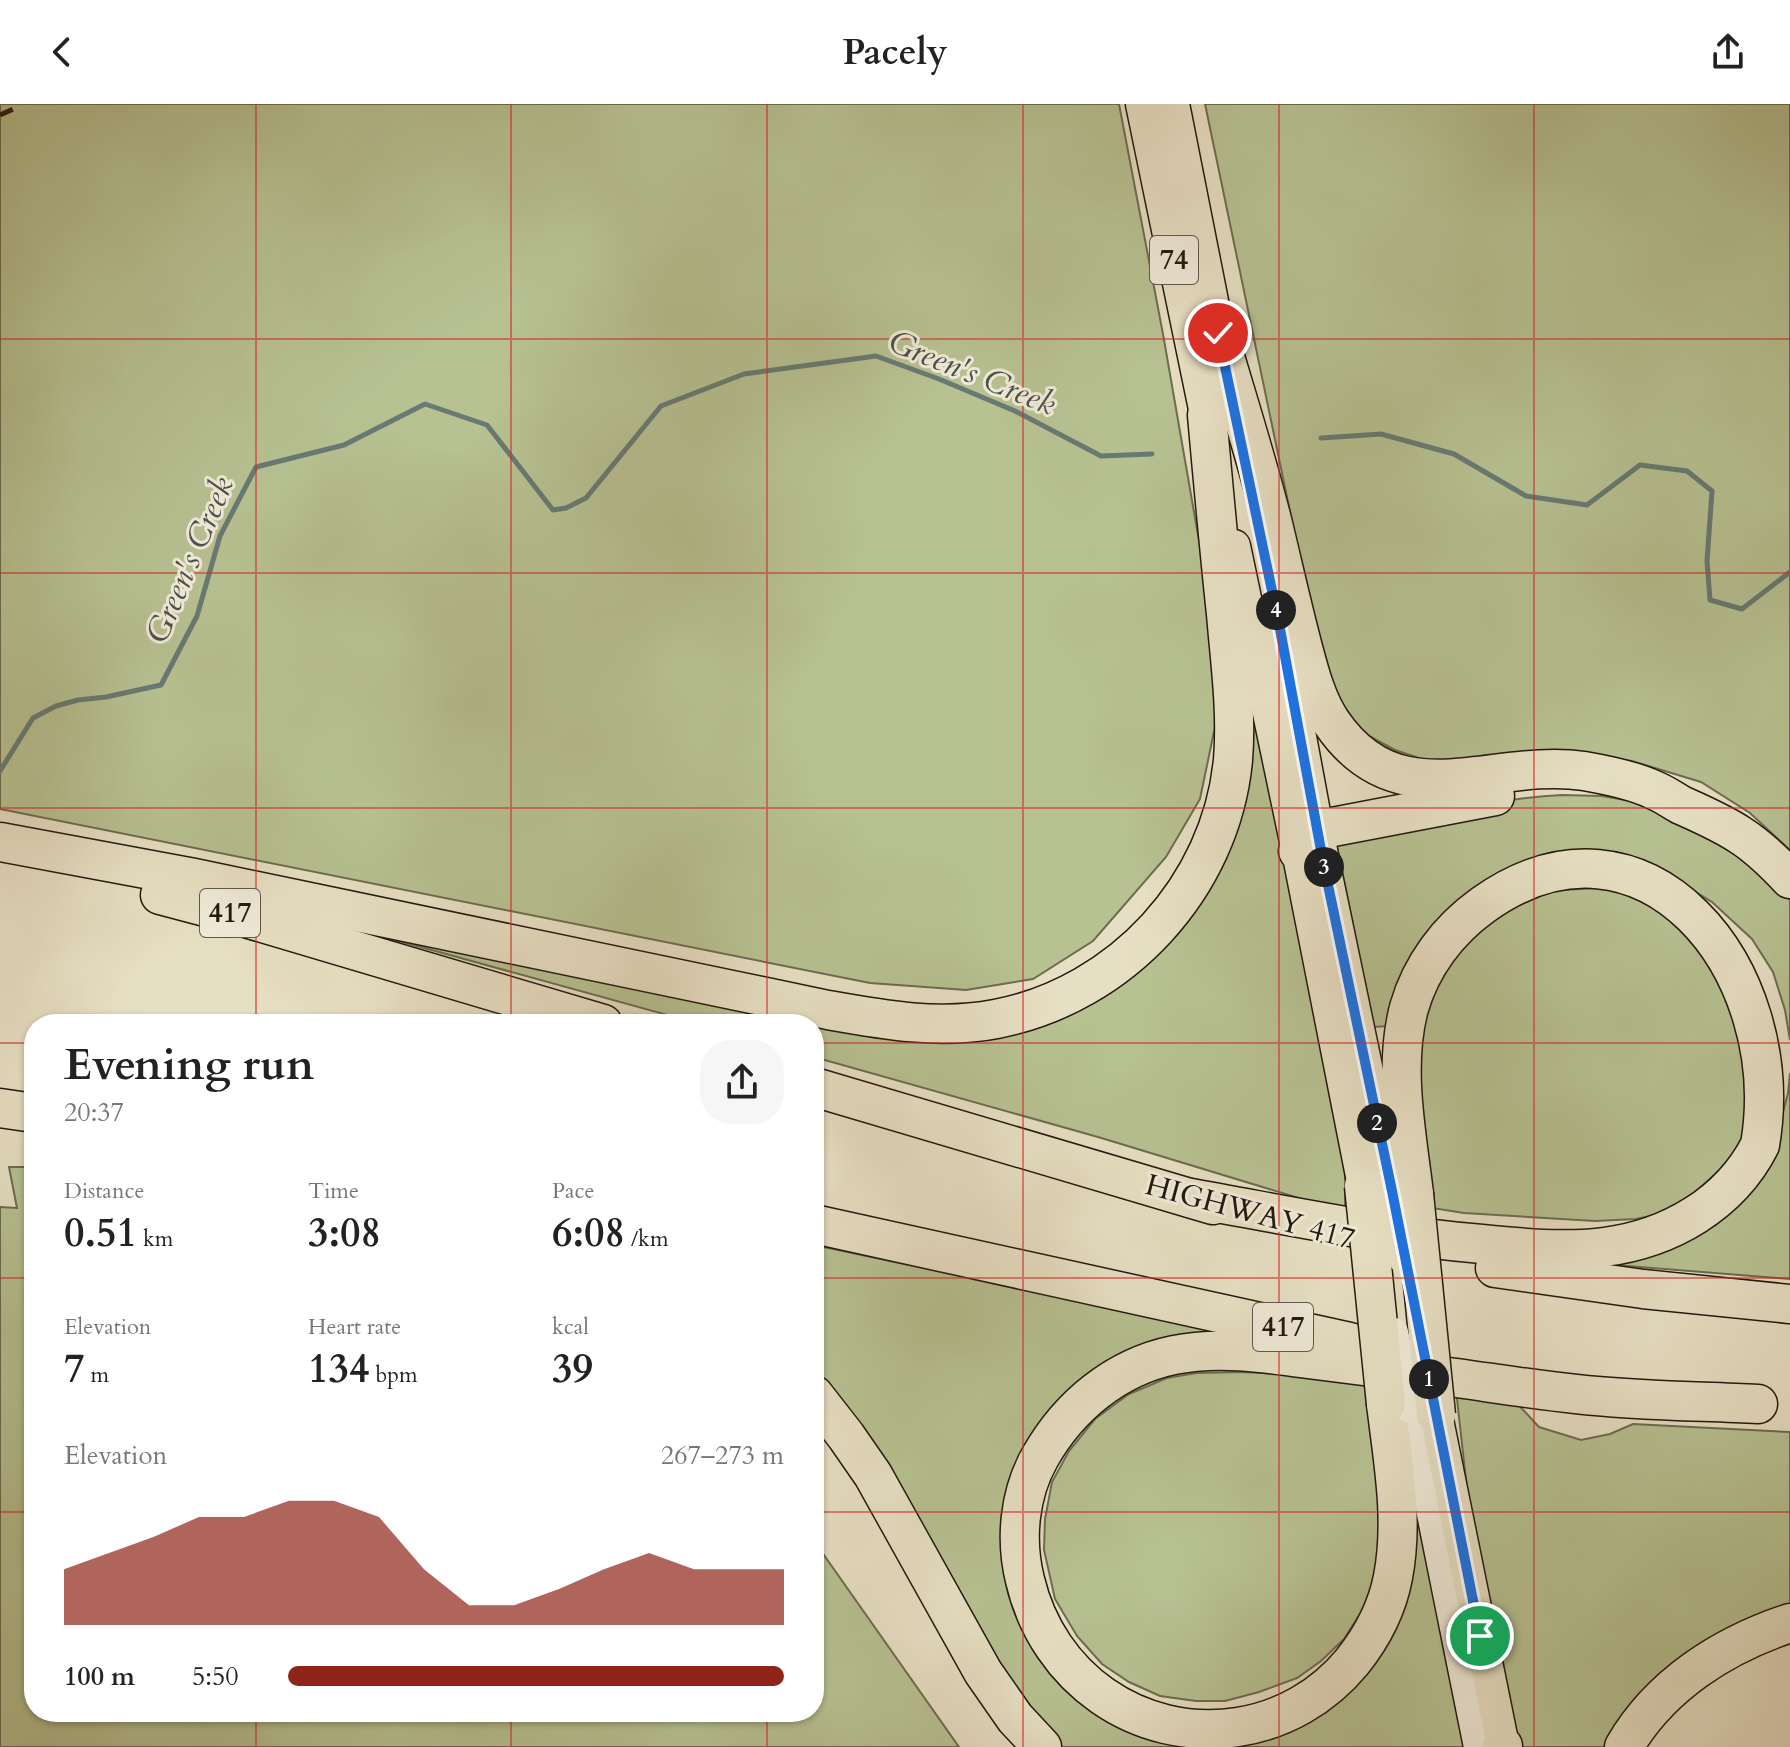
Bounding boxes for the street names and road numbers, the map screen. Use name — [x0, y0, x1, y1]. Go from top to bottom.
road number: 74 — [1150, 236, 1198, 284]
road number: 417 — [200, 889, 260, 937]
street label: HIGHWAY 417 — [1141, 1164, 1359, 1260]
road number: 417 — [1253, 1303, 1313, 1351]

